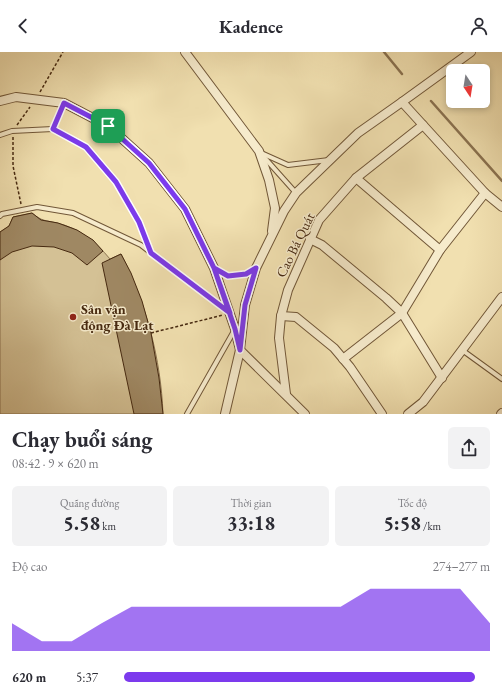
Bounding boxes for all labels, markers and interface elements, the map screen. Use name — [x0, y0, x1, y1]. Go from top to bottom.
icon: back — [12, 15, 34, 37]
text: Kadence — [219, 15, 283, 38]
icon: person — [468, 15, 490, 37]
north arrow — [446, 64, 490, 108]
map controls — [446, 64, 490, 108]
pin — [91, 109, 125, 143]
icon: arrive — [97, 115, 119, 137]
street label: Cao Bá Quát — [272, 209, 319, 280]
place label: Sân vận động Đà Lạt — [81, 300, 154, 334]
marker: Sân vận động Đà Lạt — [68, 312, 78, 322]
text: Chạy buổi sáng — [12, 425, 153, 454]
button: share — [448, 427, 490, 469]
text: 08:42 · 9 × 620 m — [12, 455, 99, 472]
text: Quãng đường — [60, 496, 119, 510]
text: Thời gian — [230, 496, 272, 510]
text: Tốc độ — [398, 496, 427, 510]
text: 5.58 — [63, 510, 100, 536]
text: 33:18 — [227, 510, 275, 536]
text: 5:58 — [383, 510, 421, 536]
text: km — [100, 519, 116, 533]
text: /km — [421, 519, 441, 533]
text: Độ cao — [12, 558, 48, 575]
text: 274–277 m — [433, 558, 490, 575]
text: 620 m — [12, 669, 46, 686]
text: 5:37 — [76, 669, 98, 686]

